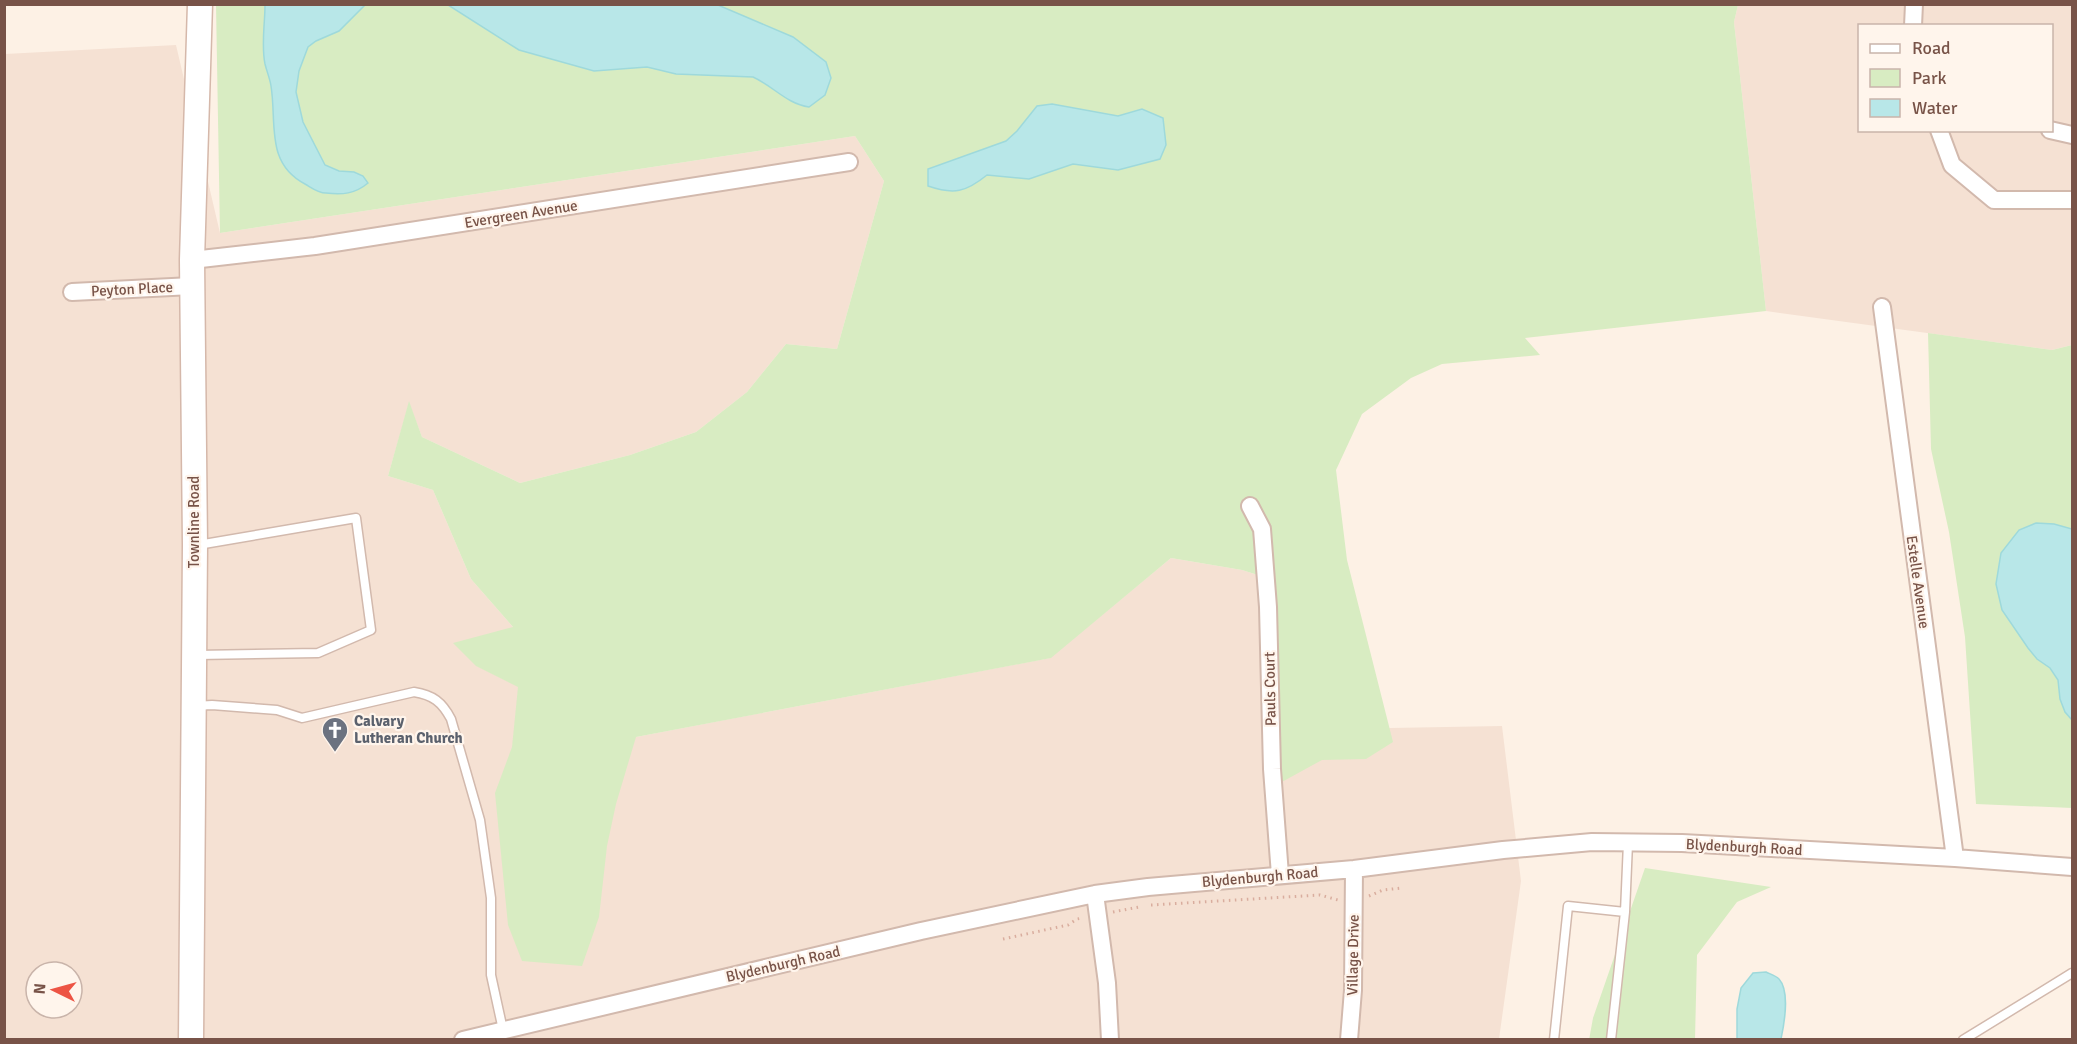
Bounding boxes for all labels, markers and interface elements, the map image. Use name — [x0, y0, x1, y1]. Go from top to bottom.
legend — [1858, 24, 2053, 132]
text: Road — [1912, 37, 1951, 59]
text: Park — [1912, 67, 1947, 89]
text: Water — [1912, 97, 1958, 119]
street label: Evergreen Avenue — [463, 196, 579, 232]
street label: Peyton Place — [91, 278, 173, 300]
street label: Townline Road — [185, 476, 203, 568]
street label: Estelle Avenue — [1903, 534, 1933, 630]
street label: Pauls Court — [1260, 652, 1280, 726]
place label: Calvary Lutheran Church — [354, 712, 463, 747]
church icon: Calvary Lutheran Church — [320, 715, 350, 753]
street label: Blydenburgh Road — [1685, 835, 1803, 859]
street label: Blydenburgh Road — [1201, 863, 1319, 891]
street label: Village Drive — [1343, 914, 1363, 996]
street label: Blydenburgh Road — [724, 942, 842, 986]
north arrow — [24, 960, 84, 1020]
text: N — [30, 982, 51, 995]

